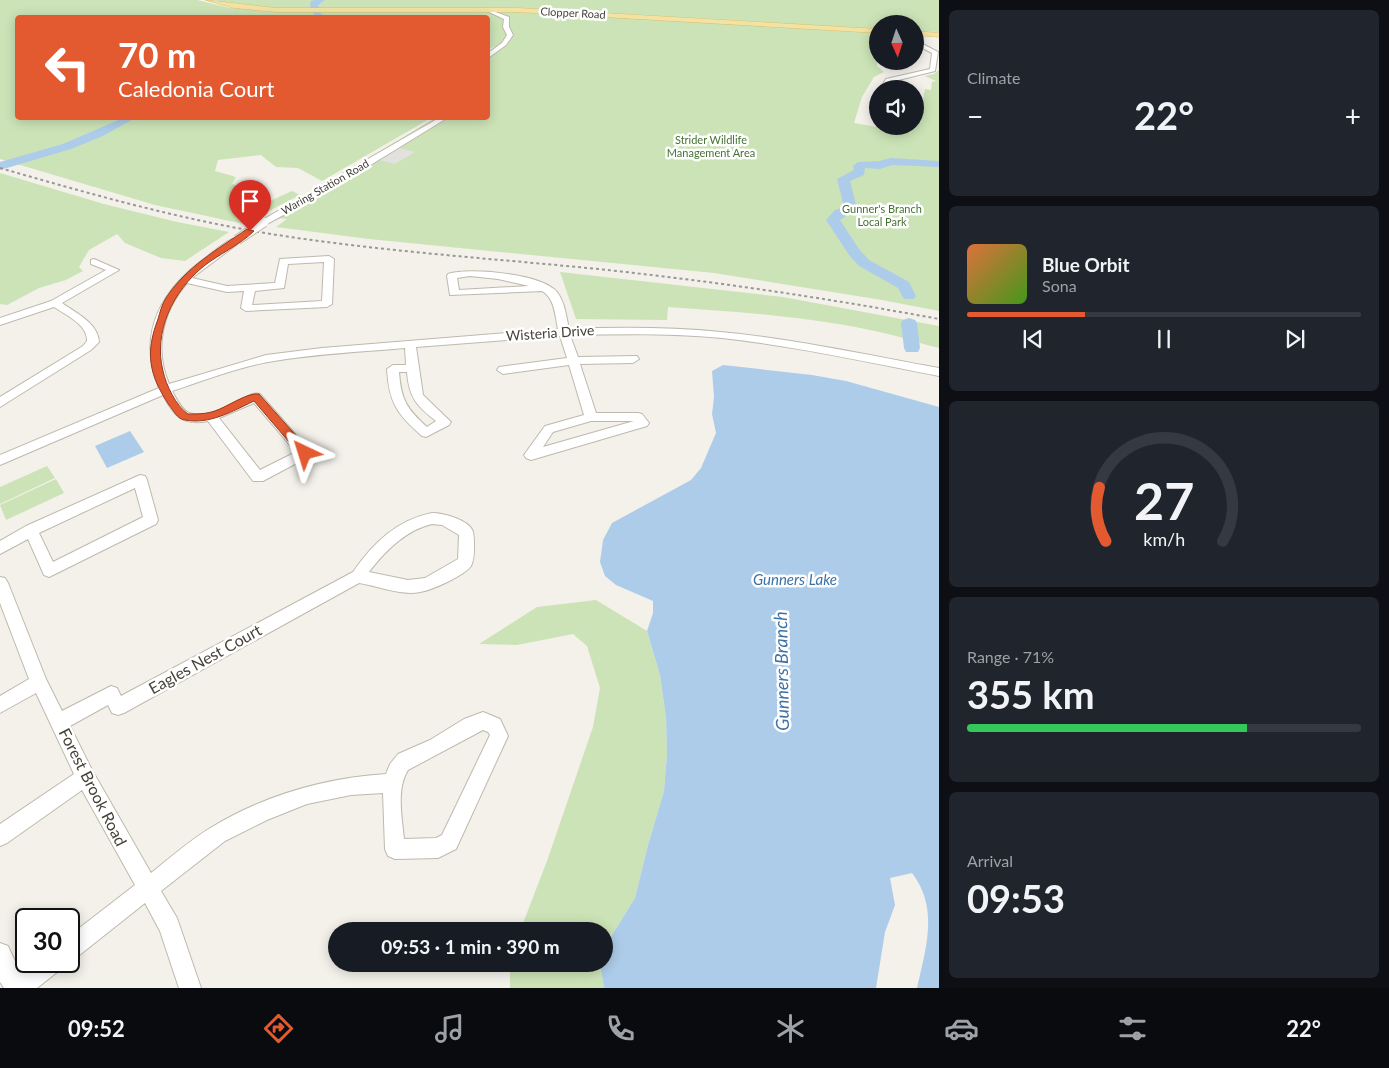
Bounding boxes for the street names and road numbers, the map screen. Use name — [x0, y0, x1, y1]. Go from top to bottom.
street label: Clopper Road — [540, 4, 606, 21]
street label: Waring Station Road — [279, 156, 371, 217]
street label: Wisteria Drive — [505, 321, 595, 344]
street label: Eagles Nest Court — [145, 620, 265, 697]
street label: Forest Brook Road — [56, 725, 131, 849]

